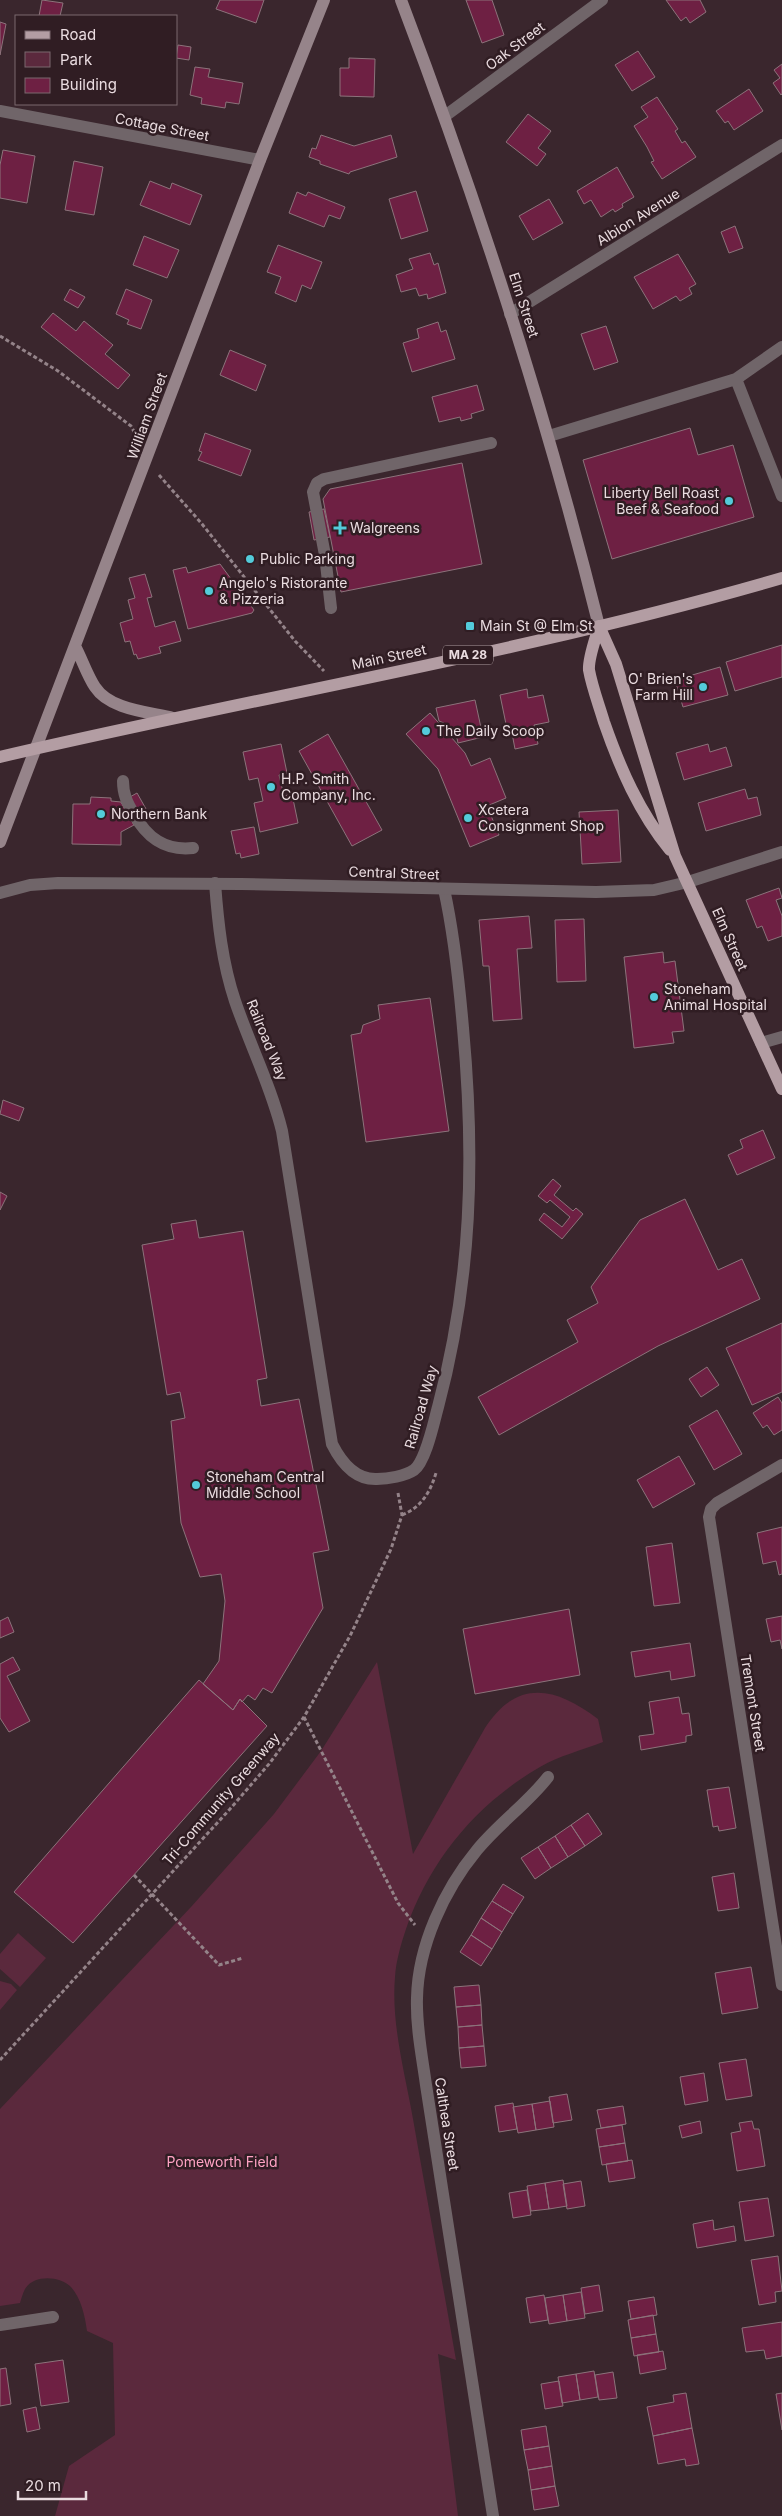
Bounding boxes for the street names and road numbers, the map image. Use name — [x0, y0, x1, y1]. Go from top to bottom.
street label: Oak Street — [482, 18, 548, 73]
street label: Cottage Street — [114, 109, 211, 144]
street label: Albion Avenue — [593, 184, 682, 249]
street label: Elm Street — [506, 270, 543, 340]
street label: William Street — [123, 370, 170, 461]
street label: Main Street — [350, 640, 428, 673]
road number: MA 28 — [443, 646, 493, 664]
street label: Central Street — [348, 862, 440, 883]
street label: Elm Street — [709, 905, 752, 973]
street label: Railroad Way — [243, 997, 292, 1083]
street label: Railroad Way — [400, 1363, 441, 1451]
street label: Tremont Street — [737, 1653, 770, 1753]
street label: Tri-Community Greenway — [158, 1729, 283, 1869]
street label: Calthea Street — [432, 2076, 463, 2172]

